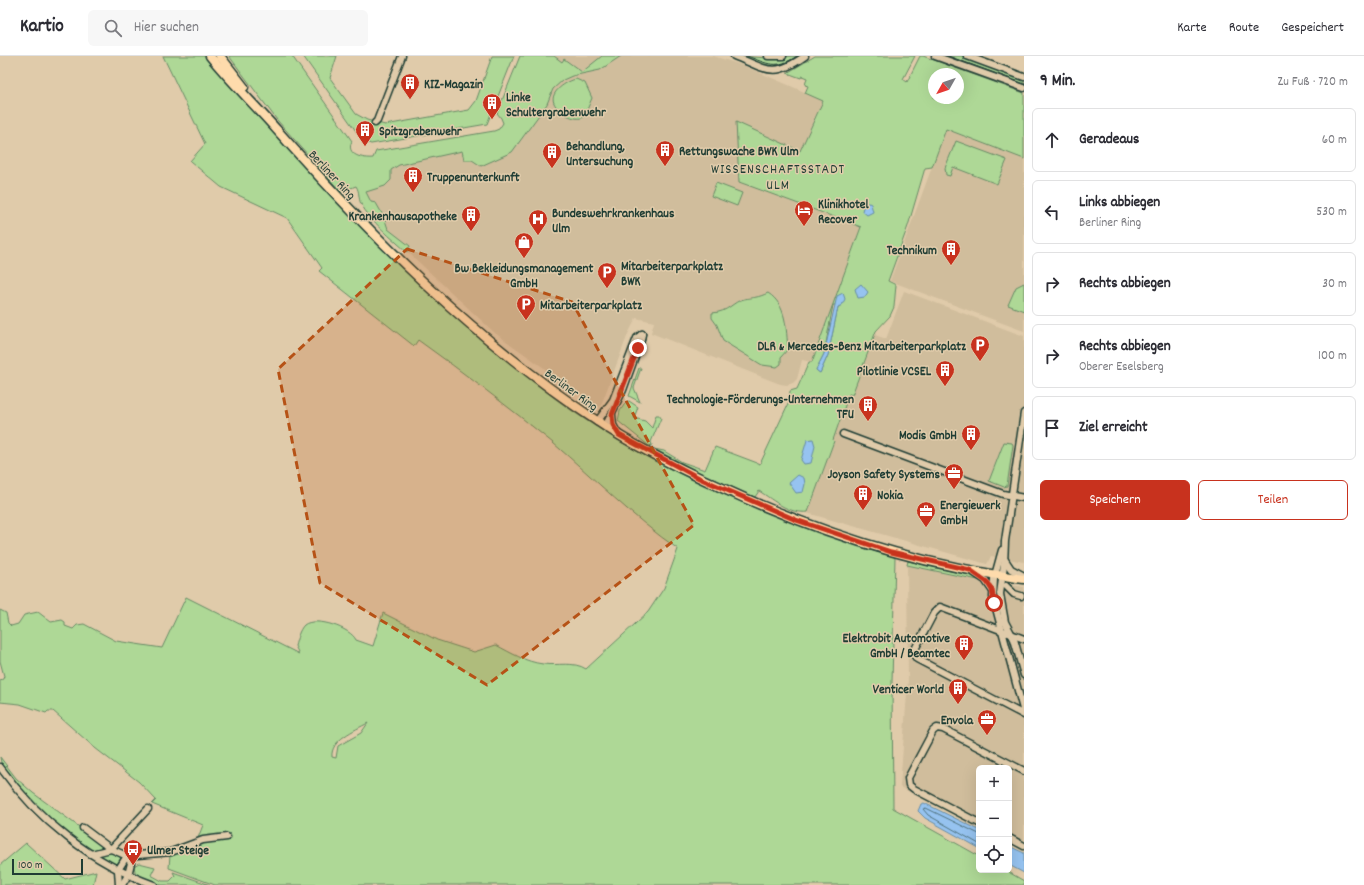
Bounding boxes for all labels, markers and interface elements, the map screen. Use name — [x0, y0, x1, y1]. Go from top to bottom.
search box — [88, 10, 368, 46]
text: Kartio — [20, 14, 64, 41]
icon: search — [102, 17, 124, 39]
text: Hier suchen — [134, 17, 199, 39]
text: Karte — [1177, 18, 1207, 38]
text: Route — [1229, 18, 1259, 38]
text: Gespeichert — [1281, 18, 1344, 38]
north arrow — [928, 68, 964, 104]
text: 9 Min. — [1040, 70, 1075, 94]
building icon: KIZ-Magazin — [399, 72, 421, 100]
text: Zu Fuß · 720 m — [1278, 73, 1348, 92]
place label: KIZ-Magazin — [424, 76, 483, 95]
place label: Linke Schultergrabenwehr — [506, 89, 607, 123]
building icon: Linke Schultergrabenwehr — [481, 92, 503, 120]
building icon: Spitzgrabenwehr — [354, 119, 376, 147]
place label: Spitzgrabenwehr — [379, 123, 463, 142]
icon: ahead — [1041, 129, 1063, 151]
text: Geradeaus — [1079, 129, 1139, 151]
text: 60 m — [1322, 131, 1347, 150]
place label: Behandlung, Untersuchung — [566, 138, 633, 172]
building icon: Rettungswache BWK Ulm — [654, 139, 676, 167]
building icon: Behandlung, Untersuchung — [541, 141, 563, 169]
place label: Rettungswache BWK Ulm — [679, 143, 799, 162]
street label: Berliner Ring — [303, 147, 360, 205]
district label: WISSENSCHAFTSSTADT ULM — [711, 160, 845, 196]
building icon: Truppenunterkunft — [402, 165, 424, 193]
place label: Truppenunterkunft — [427, 169, 520, 188]
text: Links abbiegen — [1079, 192, 1160, 214]
place label: Klinikhotel Recover — [818, 196, 869, 230]
hotel icon: Klinikhotel Recover — [793, 199, 815, 227]
icon: left — [1041, 201, 1063, 223]
text: 530 m — [1316, 203, 1347, 222]
building icon: Krankenhausapotheke — [460, 204, 482, 232]
place label: Bundeswehrkrankenhaus Ulm — [552, 205, 675, 239]
place label: Krankenhausapotheke — [348, 208, 457, 227]
hospital icon: Bundeswehrkrankenhaus Ulm — [527, 208, 549, 236]
text: Berliner Ring — [1079, 214, 1141, 233]
shop icon: Bw Bekleidungsmanagement GmbH — [513, 231, 535, 259]
building icon: Technikum — [940, 238, 962, 266]
place label: Technikum — [887, 242, 937, 261]
place label: Mitarbeiterparkplatz BWK — [621, 258, 724, 292]
place label: Bw Bekleidungsmanagement GmbH — [455, 260, 594, 294]
parking icon: Mitarbeiterparkplatz BWK — [596, 261, 618, 289]
icon: right — [1041, 273, 1063, 295]
text: Rechts abbiegen — [1079, 273, 1171, 295]
text: 30 m — [1322, 275, 1347, 294]
parking icon: Mitarbeiterparkplatz — [515, 293, 537, 321]
place label: Mitarbeiterparkplatz — [540, 297, 643, 316]
parking icon: DLR & Mercedes-Benz Mitarbeiterparkplatz — [969, 334, 991, 362]
text: Rechts abbiegen — [1079, 336, 1171, 358]
place label: DLR & Mercedes-Benz Mitarbeiterparkplatz — [757, 338, 967, 357]
route end — [629, 339, 647, 357]
icon: right — [1041, 345, 1063, 367]
text: 100 m — [1318, 347, 1347, 366]
text: Oberer Eselsberg — [1079, 358, 1164, 377]
building icon: Pilotlinie VCSEL — [934, 359, 956, 387]
place label: Pilotlinie VCSEL — [857, 363, 932, 382]
street label: Berliner Ring — [540, 365, 601, 417]
place label: Technologie-Förderungs-Unternehmen TFU — [667, 391, 854, 425]
building icon: Technologie-Förderungs-Unternehmen TFU — [857, 394, 879, 422]
icon: arrive — [1041, 417, 1063, 439]
text: Ziel erreicht — [1079, 417, 1147, 439]
building icon: Modis GmbH — [960, 423, 982, 451]
place label: Modis GmbH — [899, 427, 957, 446]
office icon: Joyson Safety Systems — [943, 462, 965, 490]
place label: Joyson Safety Systems — [827, 466, 941, 485]
button: Speichern — [1040, 480, 1190, 520]
button: Teilen — [1198, 480, 1348, 520]
building icon: Nokia — [852, 483, 874, 511]
place label: Nokia — [877, 487, 904, 506]
place label: Energiewerk GmbH — [940, 497, 1001, 531]
office icon: Energiewerk GmbH — [915, 500, 937, 528]
route start — [985, 594, 1003, 612]
place label: Elektrobit Automotive GmbH / Beamtec — [842, 630, 950, 664]
building icon: Elektrobit Automotive GmbH / Beamtec — [953, 633, 975, 661]
building icon: Venticer World — [947, 677, 969, 705]
place label: Venticer World — [873, 681, 944, 700]
office icon: Envola — [976, 708, 998, 736]
place label: Envola — [941, 712, 974, 731]
map controls — [976, 765, 1012, 873]
button: + — [976, 765, 1012, 801]
button: − — [976, 801, 1012, 837]
button: locate — [976, 837, 1012, 873]
bus stop icon: Ulmer Steige — [122, 838, 144, 866]
place label: Ulmer Steige — [147, 842, 209, 861]
scale bar — [12, 857, 83, 876]
text: 100 m — [18, 858, 42, 874]

